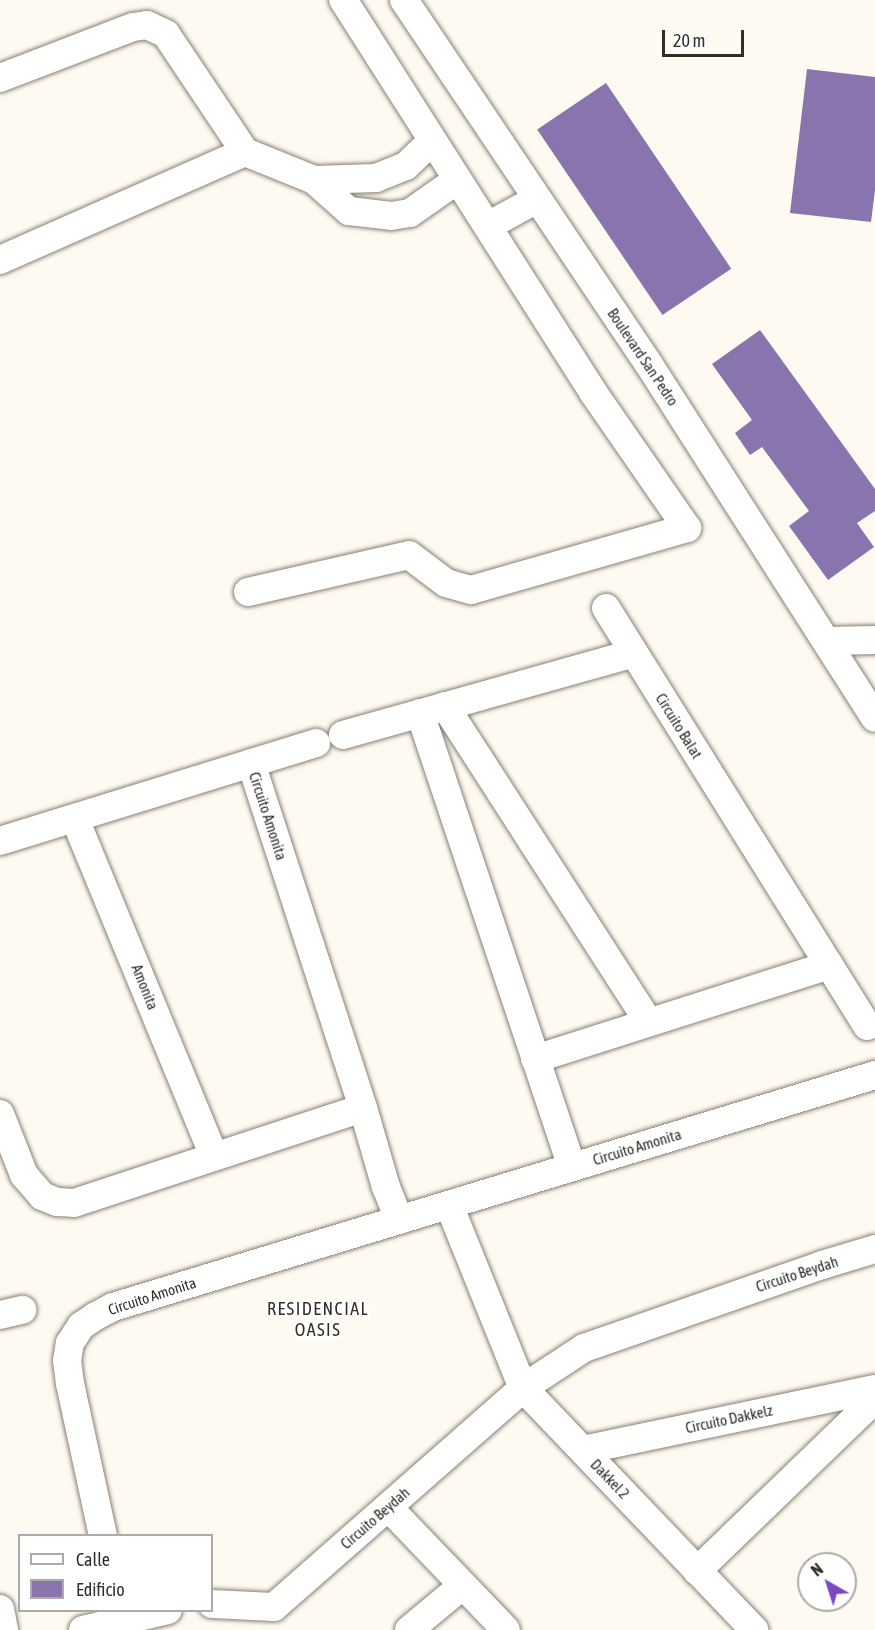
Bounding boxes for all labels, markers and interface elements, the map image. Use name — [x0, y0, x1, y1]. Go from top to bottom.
scale bar — [665, 18, 748, 56]
text: 20 m — [673, 30, 705, 51]
street label: Boulevard San Pedro — [604, 305, 682, 409]
street label: Circuito Balat — [652, 690, 706, 762]
street label: Circuito Amonita — [245, 770, 291, 862]
street label: Amonita — [128, 962, 162, 1012]
street label: Circuito Amonita — [591, 1125, 683, 1169]
street label: Circuito Beydah — [754, 1252, 840, 1296]
street label: Circuito Amonita — [106, 1273, 198, 1319]
district label: RESIDENCIAL OASIS — [267, 1299, 369, 1342]
street label: Circuito Dakkelz — [684, 1401, 774, 1437]
street label: Dakkel 2 — [587, 1455, 633, 1503]
street label: Circuito Beydah — [337, 1483, 413, 1553]
legend — [18, 1534, 213, 1612]
text: Calle — [76, 1549, 110, 1570]
north arrow — [797, 1552, 857, 1612]
text: N — [808, 1560, 826, 1580]
text: Edificio — [76, 1579, 125, 1600]

